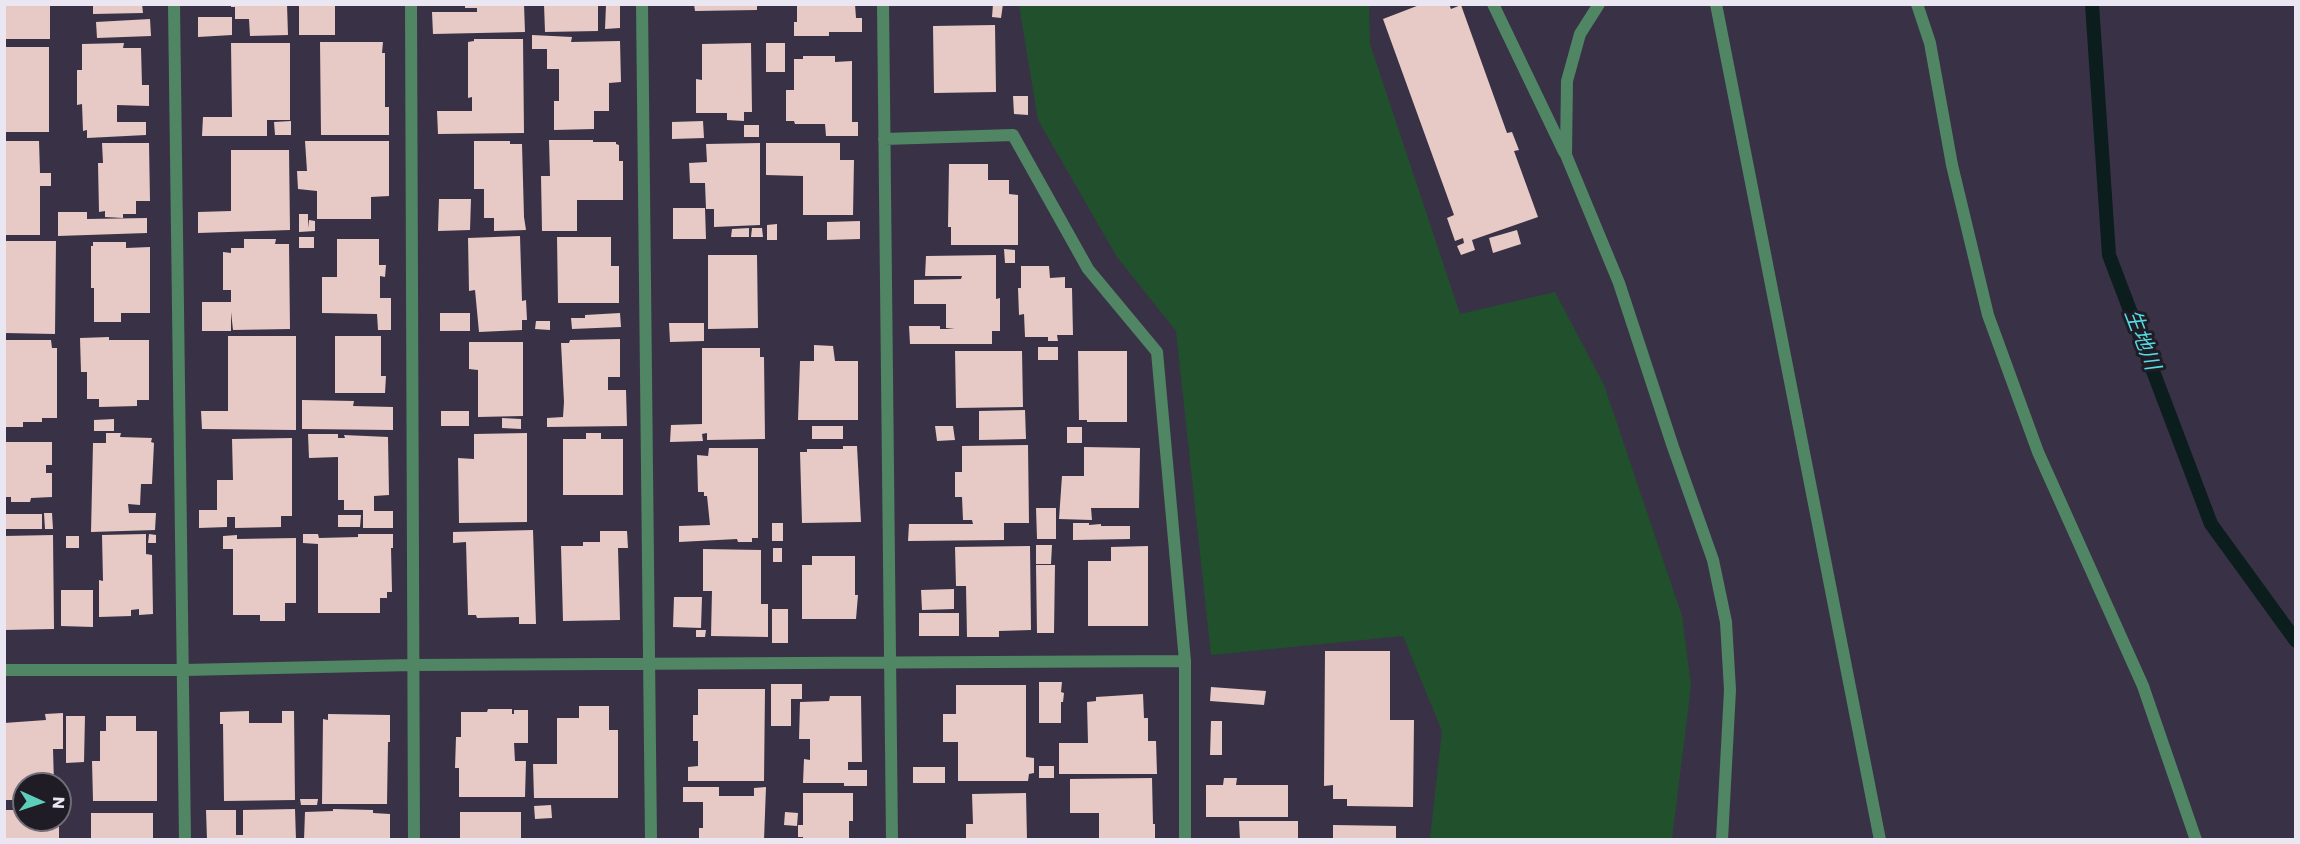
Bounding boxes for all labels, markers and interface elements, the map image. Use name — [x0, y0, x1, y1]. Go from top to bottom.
water label: 生地川 — [2118, 306, 2164, 374]
north arrow — [12, 772, 72, 832]
text: N — [47, 796, 70, 809]

